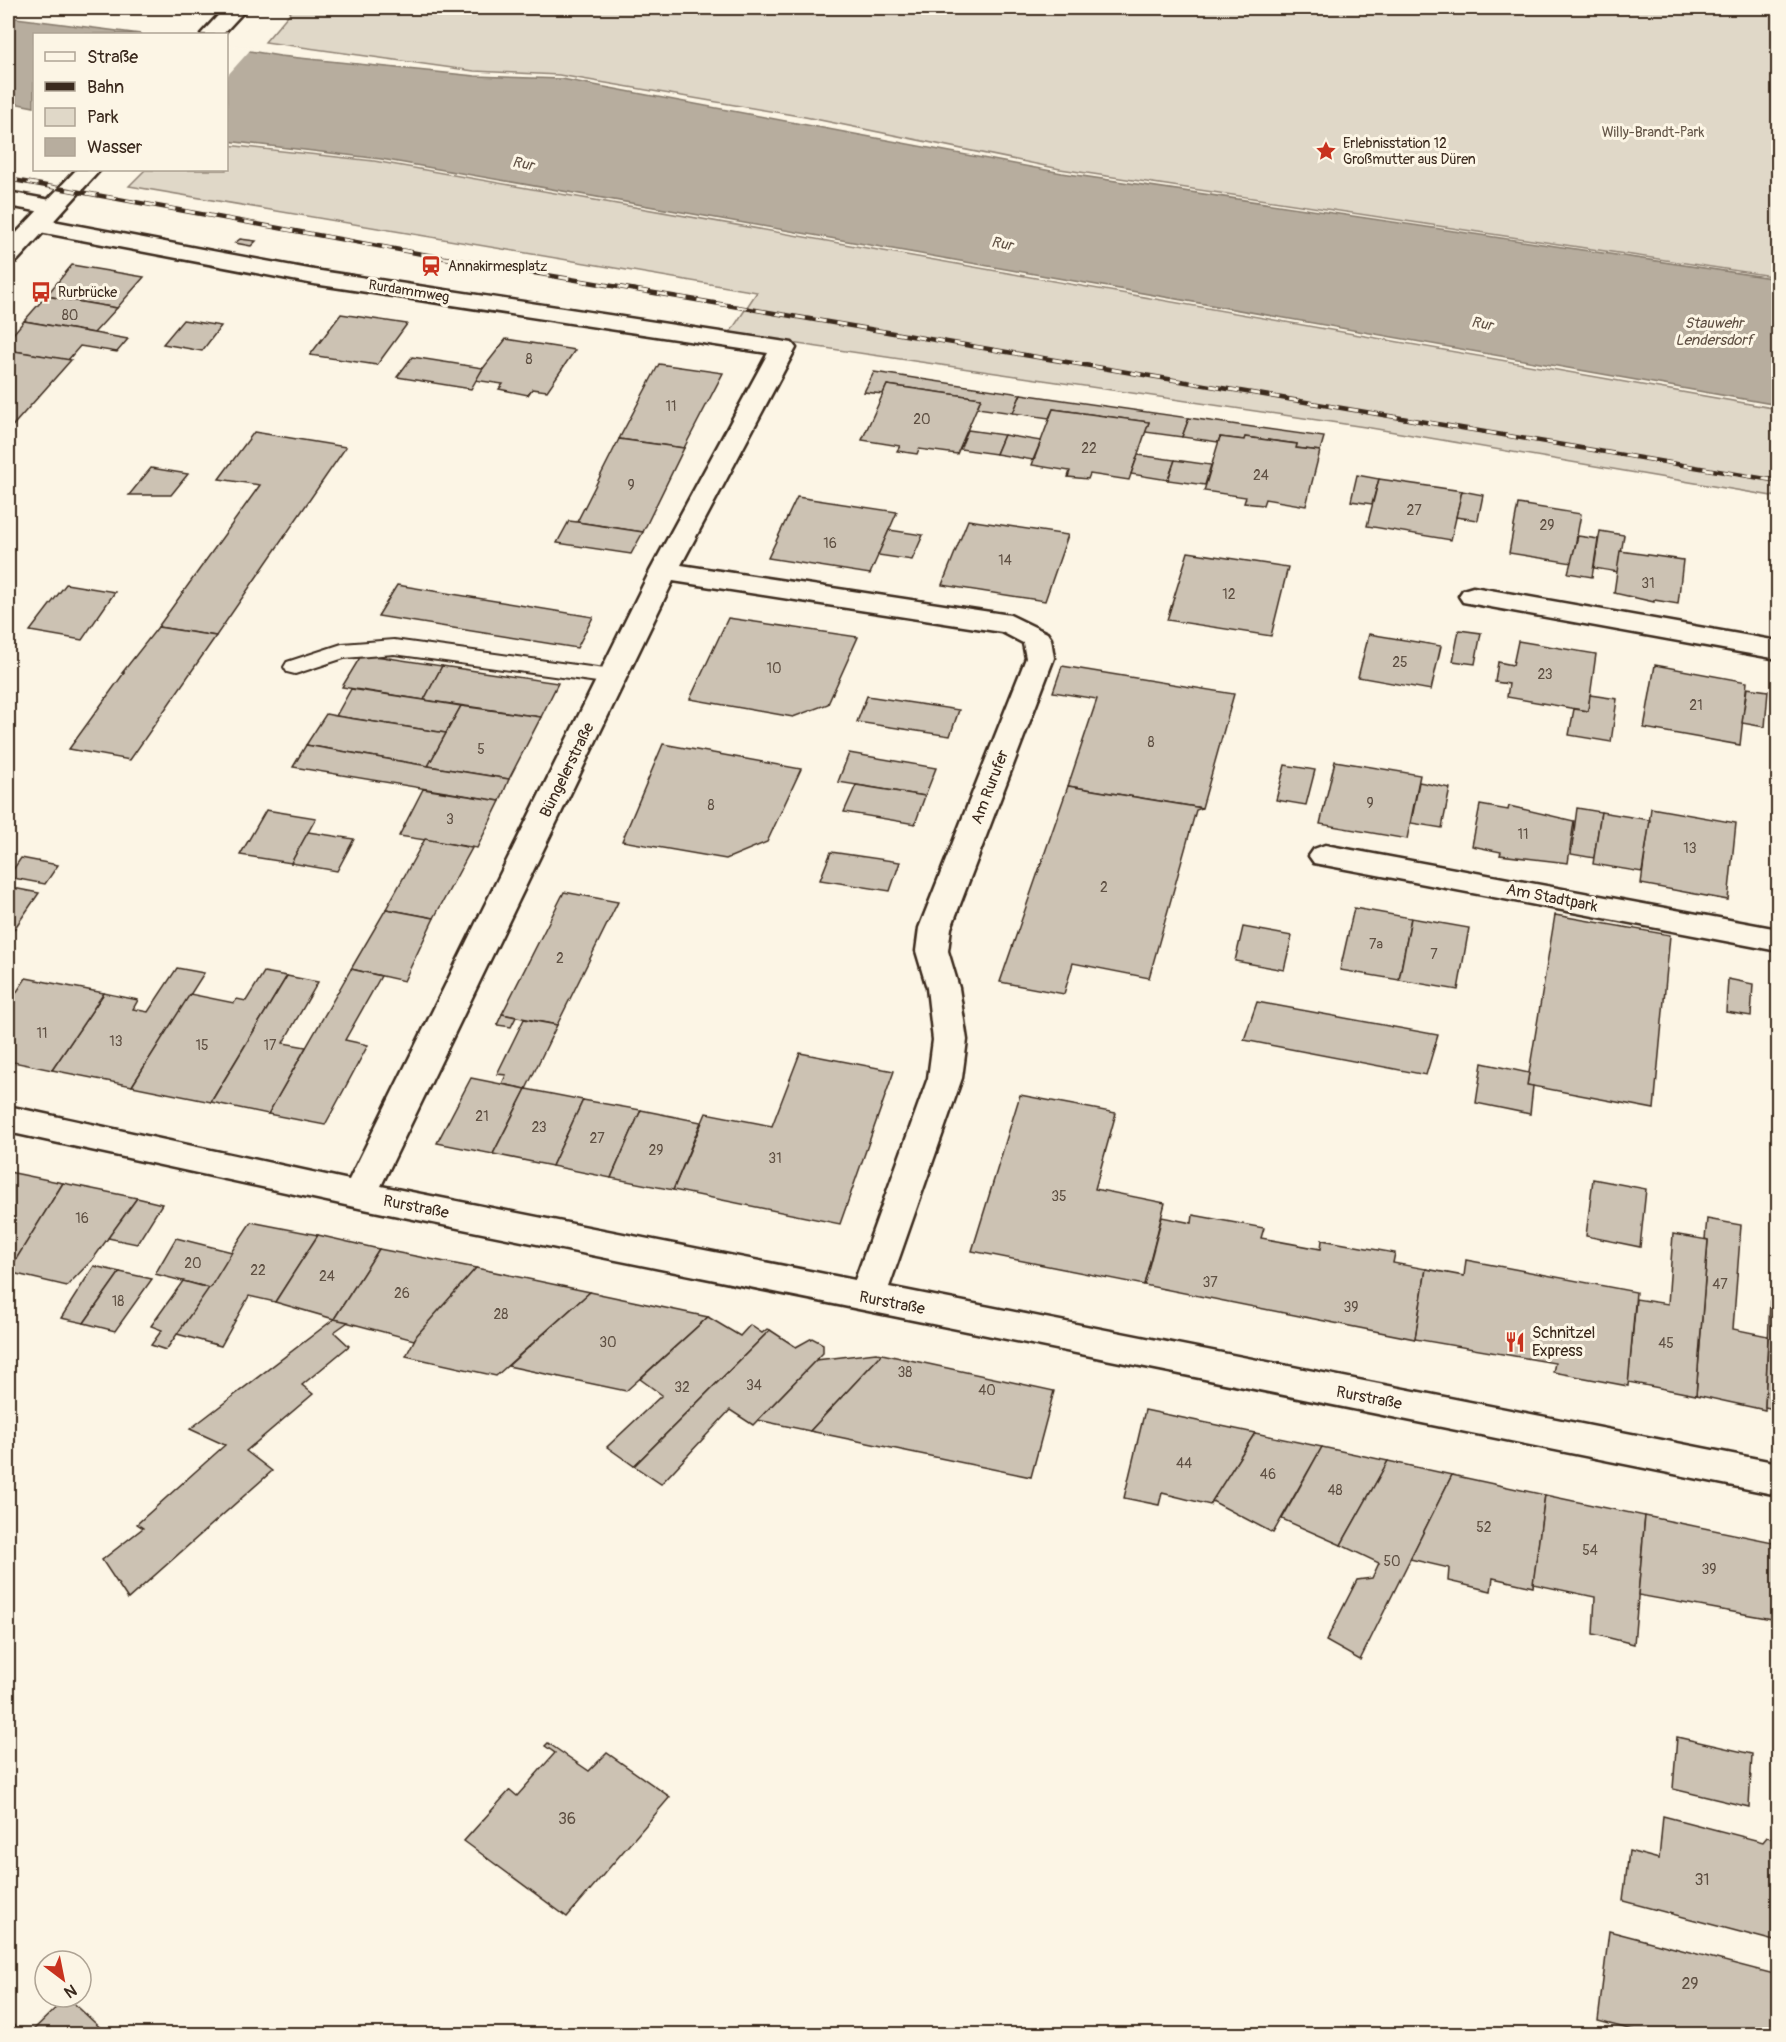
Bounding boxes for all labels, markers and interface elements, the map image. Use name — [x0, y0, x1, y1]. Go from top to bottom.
legend — [33, 33, 228, 171]
text: Straße — [87, 46, 138, 69]
text: Bahn — [87, 76, 124, 99]
text: Park — [87, 106, 119, 129]
park label: Willy-Brandt-Park — [1602, 124, 1705, 141]
place label: Erlebnisstation 12 Großmutter aus Düren — [1343, 135, 1476, 168]
text: Wasser — [87, 136, 143, 159]
place icon: Erlebnisstation 12 Großmutter aus Düren — [1314, 139, 1338, 163]
water label: Rur — [511, 153, 537, 176]
water label: Rur — [990, 233, 1016, 256]
station icon: Annakirmesplatz — [419, 254, 443, 278]
place label: Annakirmesplatz — [448, 258, 547, 275]
street label: Rurdammweg — [367, 276, 451, 306]
bus stop icon: Rurbrücke — [29, 280, 53, 304]
place label: Rurbrücke — [58, 284, 117, 301]
house number: 80 — [62, 307, 78, 324]
water label: Rur — [1470, 313, 1496, 336]
water label: Stauwehr Lendersdorf — [1675, 314, 1756, 350]
house number: 8 — [525, 351, 533, 368]
house number: 11 — [666, 398, 676, 415]
house number: 20 — [913, 411, 931, 428]
house number: 22 — [1081, 440, 1097, 457]
house number: 24 — [1253, 467, 1269, 484]
house number: 9 — [627, 477, 635, 494]
house number: 27 — [1406, 502, 1422, 519]
house number: 29 — [1539, 517, 1555, 534]
house number: 16 — [823, 535, 837, 552]
house number: 14 — [998, 552, 1012, 569]
house number: 31 — [1641, 575, 1655, 592]
house number: 12 — [1222, 586, 1236, 603]
house number: 25 — [1392, 654, 1408, 671]
house number: 10 — [766, 660, 782, 677]
house number: 23 — [1537, 666, 1553, 683]
house number: 21 — [1689, 697, 1703, 714]
street label: Büngelerstraße — [535, 719, 599, 821]
house number: 8 — [1147, 734, 1155, 751]
house number: 5 — [477, 741, 485, 758]
street label: Am Rurufer — [967, 747, 1013, 827]
house number: 9 — [1366, 795, 1374, 812]
house number: 8 — [707, 797, 715, 814]
house number: 3 — [446, 811, 454, 828]
house number: 11 — [1518, 826, 1528, 843]
house number: 13 — [1683, 840, 1697, 857]
house number: 2 — [1100, 879, 1108, 896]
street label: Am Stadtpark — [1505, 879, 1600, 917]
house number: 7a — [1369, 936, 1383, 953]
house number: 7 — [1430, 946, 1438, 963]
house number: 2 — [556, 950, 564, 967]
house number: 11 — [37, 1025, 47, 1042]
house number: 13 — [109, 1033, 123, 1050]
house number: 15 — [195, 1037, 209, 1054]
house number: 17 — [264, 1037, 277, 1054]
house number: 21 — [475, 1108, 489, 1125]
house number: 23 — [531, 1119, 547, 1136]
house number: 27 — [589, 1130, 605, 1147]
house number: 29 — [648, 1142, 664, 1159]
house number: 31 — [768, 1150, 782, 1167]
house number: 35 — [1051, 1188, 1067, 1205]
street label: Rurstraße — [382, 1191, 451, 1223]
house number: 16 — [75, 1210, 89, 1227]
house number: 20 — [184, 1255, 202, 1272]
house number: 22 — [250, 1262, 266, 1279]
house number: 24 — [319, 1268, 335, 1285]
house number: 37 — [1202, 1274, 1218, 1291]
house number: 47 — [1712, 1276, 1728, 1293]
house number: 26 — [394, 1285, 410, 1302]
street label: Rurstraße — [858, 1287, 927, 1319]
house number: 18 — [112, 1293, 124, 1310]
house number: 39 — [1343, 1299, 1359, 1316]
house number: 28 — [494, 1306, 508, 1323]
place label: Schnitzel Express — [1532, 1323, 1595, 1361]
restaurant icon: Schnitzel Express — [1503, 1330, 1527, 1354]
house number: 30 — [599, 1334, 617, 1351]
house number: 45 — [1658, 1335, 1674, 1352]
house number: 38 — [898, 1364, 912, 1381]
house number: 34 — [746, 1377, 762, 1394]
house number: 32 — [674, 1379, 690, 1396]
house number: 40 — [978, 1382, 996, 1399]
street label: Rurstraße — [1335, 1382, 1404, 1414]
house number: 44 — [1176, 1455, 1192, 1472]
house number: 46 — [1260, 1466, 1276, 1483]
house number: 48 — [1327, 1482, 1343, 1499]
house number: 52 — [1476, 1519, 1492, 1536]
house number: 54 — [1582, 1542, 1598, 1559]
house number: 50 — [1383, 1553, 1401, 1570]
house number: 39 — [1701, 1561, 1717, 1578]
house number: 36 — [558, 1809, 576, 1829]
house number: 31 — [1694, 1870, 1710, 1890]
north arrow — [33, 1949, 93, 2009]
house number: 29 — [1681, 1974, 1699, 1994]
text: N — [60, 1980, 80, 2002]

